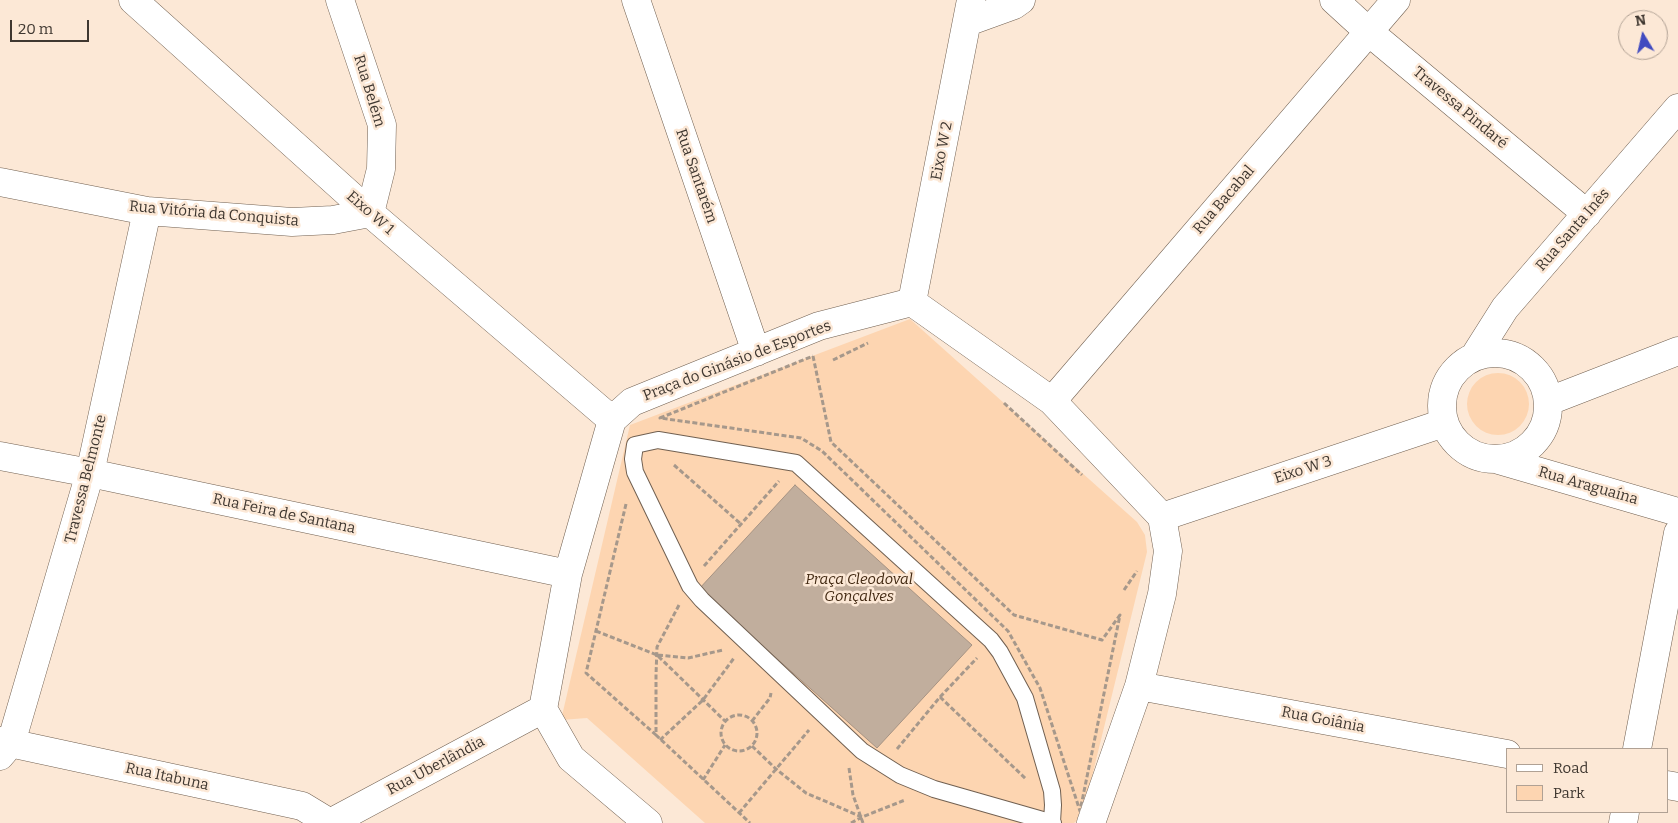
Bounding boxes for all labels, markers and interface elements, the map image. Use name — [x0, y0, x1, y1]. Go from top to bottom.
scale bar — [12, 10, 91, 42]
north arrow — [1618, 10, 1668, 60]
text: N — [1634, 11, 1647, 30]
text: 20 m — [18, 20, 53, 38]
street label: Rua Belém — [349, 53, 389, 129]
street label: Travessa Pindaré — [1409, 63, 1511, 153]
street label: Eixo W 2 — [928, 120, 956, 182]
street label: Rua Santarém — [671, 126, 721, 226]
street label: Rua Bacabal — [1189, 162, 1259, 238]
street label: Rua Santa Inês — [1532, 185, 1614, 275]
street label: Eixo W 1 — [343, 187, 397, 239]
street label: Rua Vitória da Conquista — [128, 198, 300, 230]
street label: Praça do Ginásio de Esportes — [640, 317, 834, 405]
street label: Travessa Belmonte — [61, 413, 111, 545]
street label: Eixo W 3 — [1272, 452, 1334, 488]
street label: Rua Araguaína — [1536, 463, 1640, 509]
street label: Rua Feira de Santana — [211, 490, 357, 538]
park label: Praça Cleodoval Gonçalves — [805, 571, 913, 606]
street label: Rua Goiânia — [1280, 703, 1366, 737]
street label: Rua Uberlândia — [384, 733, 488, 799]
legend — [1506, 748, 1668, 813]
street label: Rua Itabuna — [124, 759, 210, 795]
text: Road — [1553, 759, 1588, 777]
text: Park — [1553, 784, 1585, 802]

